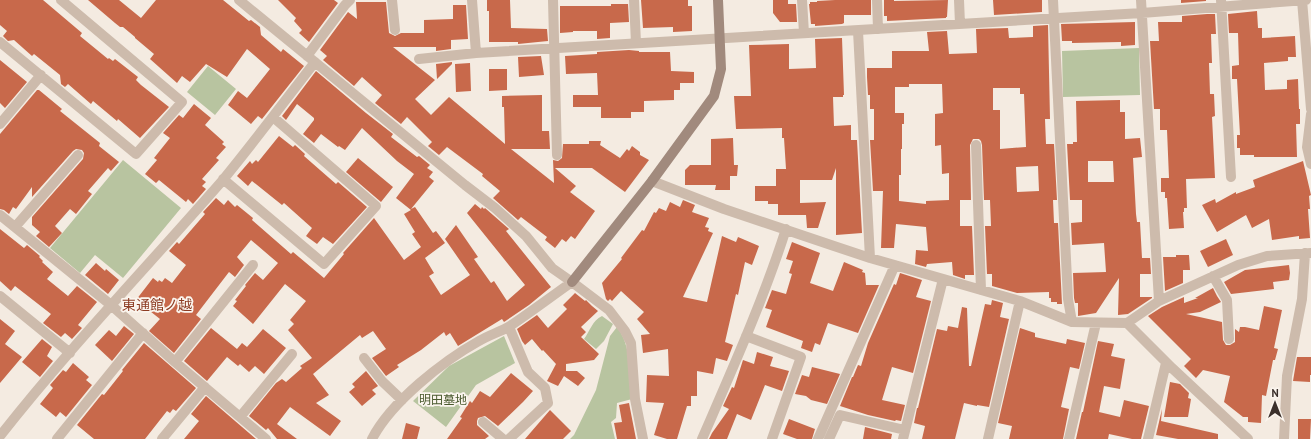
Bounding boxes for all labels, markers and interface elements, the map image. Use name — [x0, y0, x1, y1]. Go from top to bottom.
district label: 東通館ノ越 — [122, 296, 192, 314]
north arrow — [1255, 383, 1295, 423]
text: N — [1271, 386, 1279, 400]
park label: 明田墓地 — [419, 392, 467, 407]

